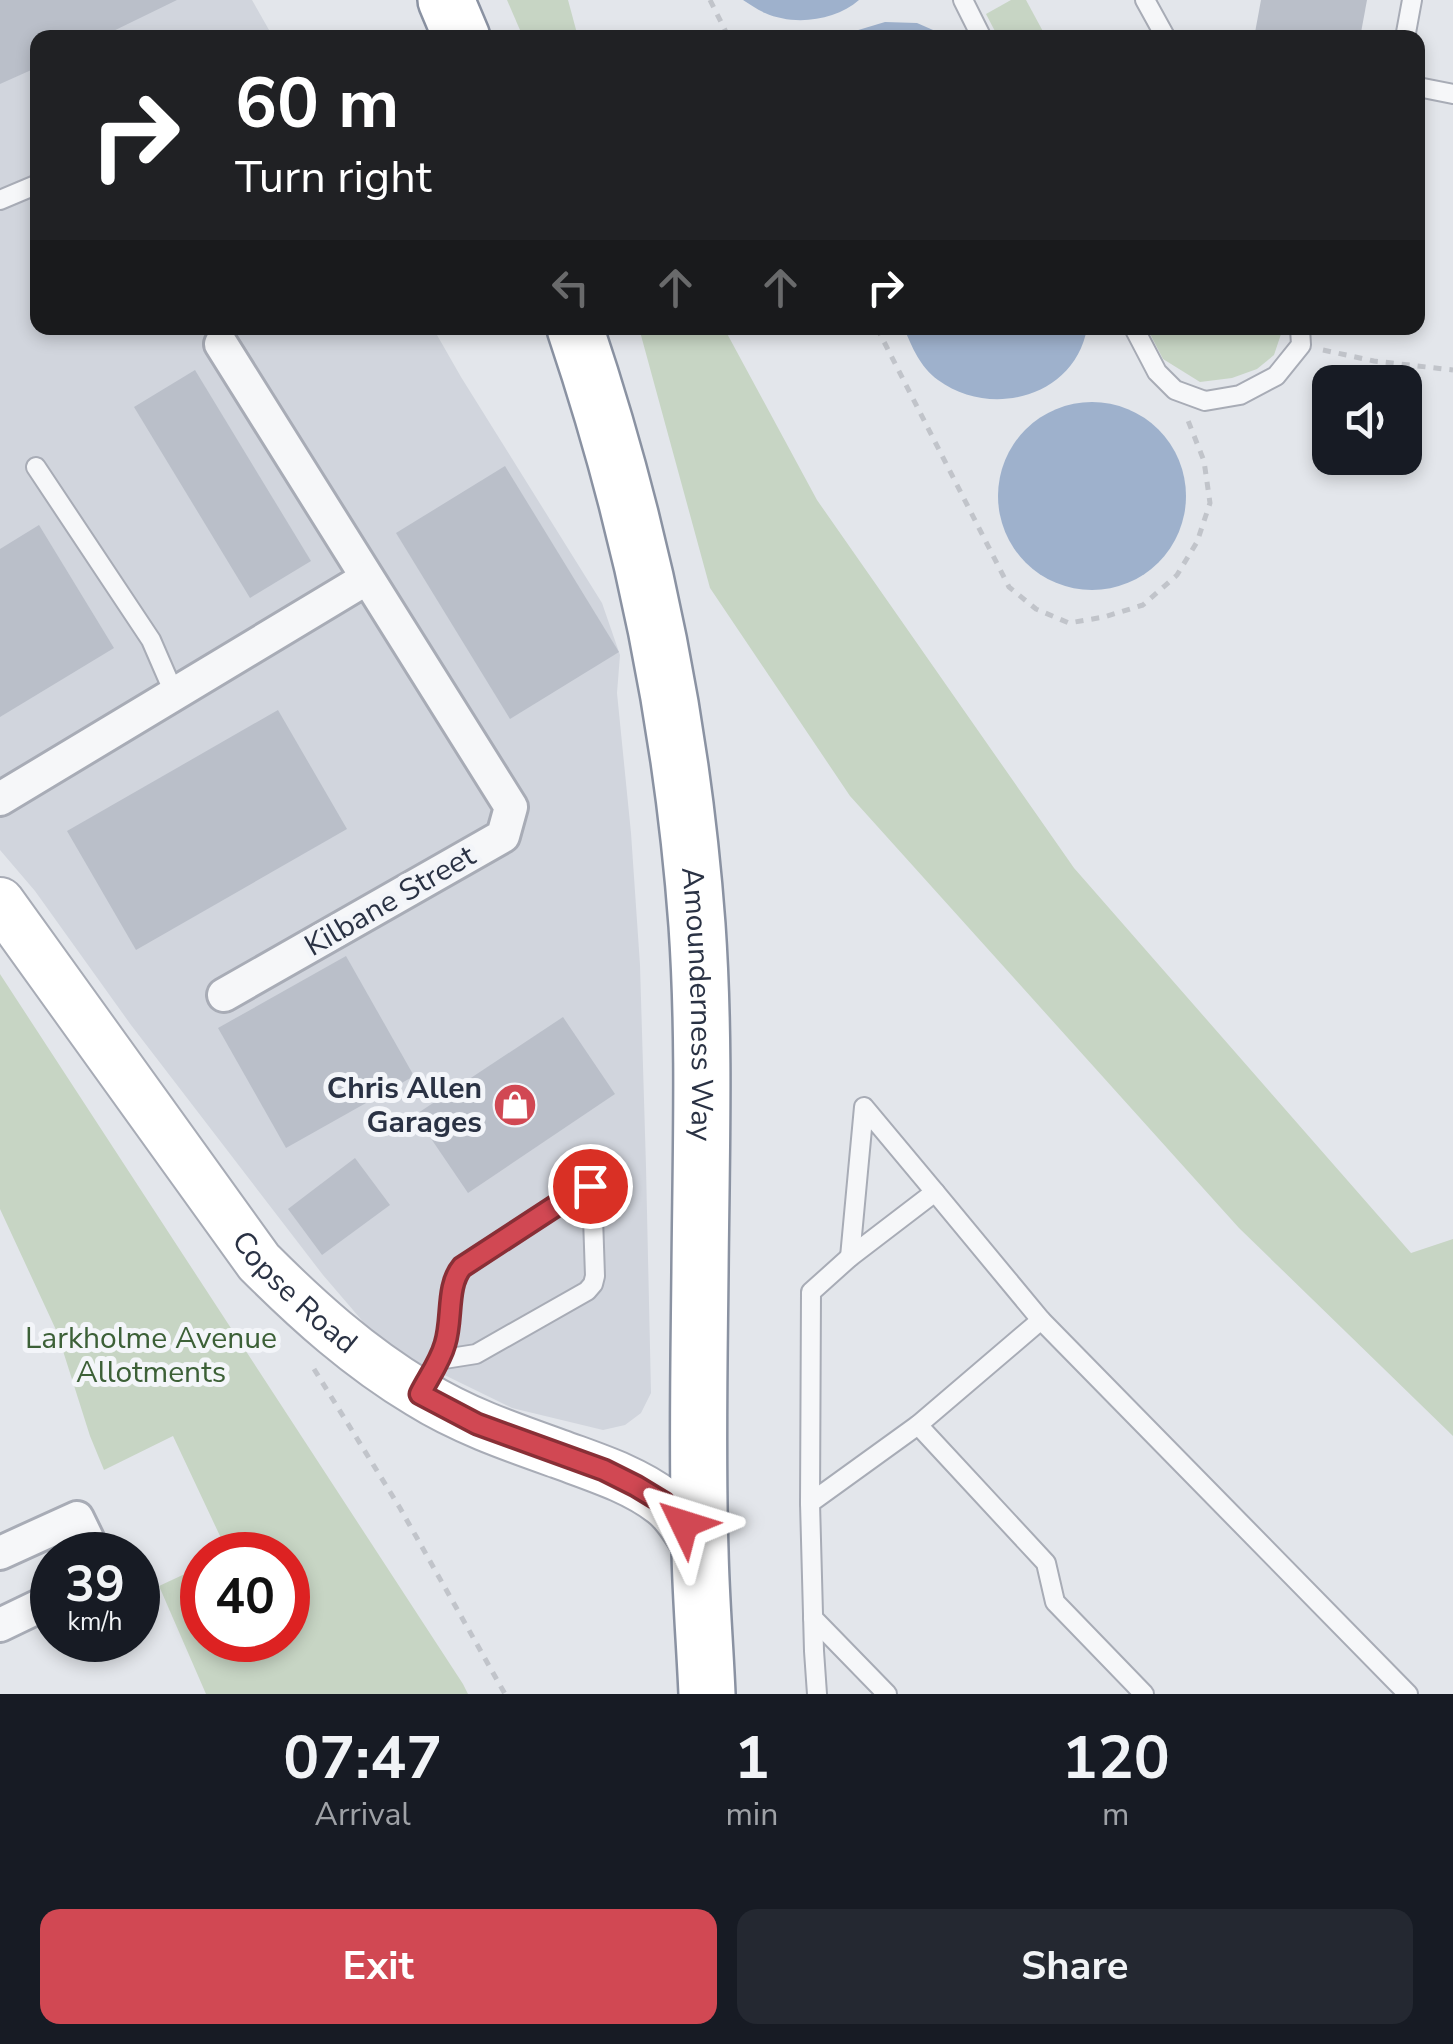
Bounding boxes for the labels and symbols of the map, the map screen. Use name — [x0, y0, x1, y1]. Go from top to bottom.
street label: Kilbane Street — [297, 835, 483, 966]
street label: Amounderness Way — [672, 865, 722, 1142]
place label: Chris Allen Garages — [327, 1068, 482, 1143]
shop icon: Chris Allen Garages — [492, 1082, 538, 1128]
pin — [548, 1144, 633, 1229]
street label: Copse Road — [222, 1222, 366, 1363]
park label: Larkholme Avenue Allotments — [25, 1318, 277, 1393]
position arrow — [632, 1472, 736, 1576]
speed limit sign: 40 — [180, 1532, 310, 1662]

